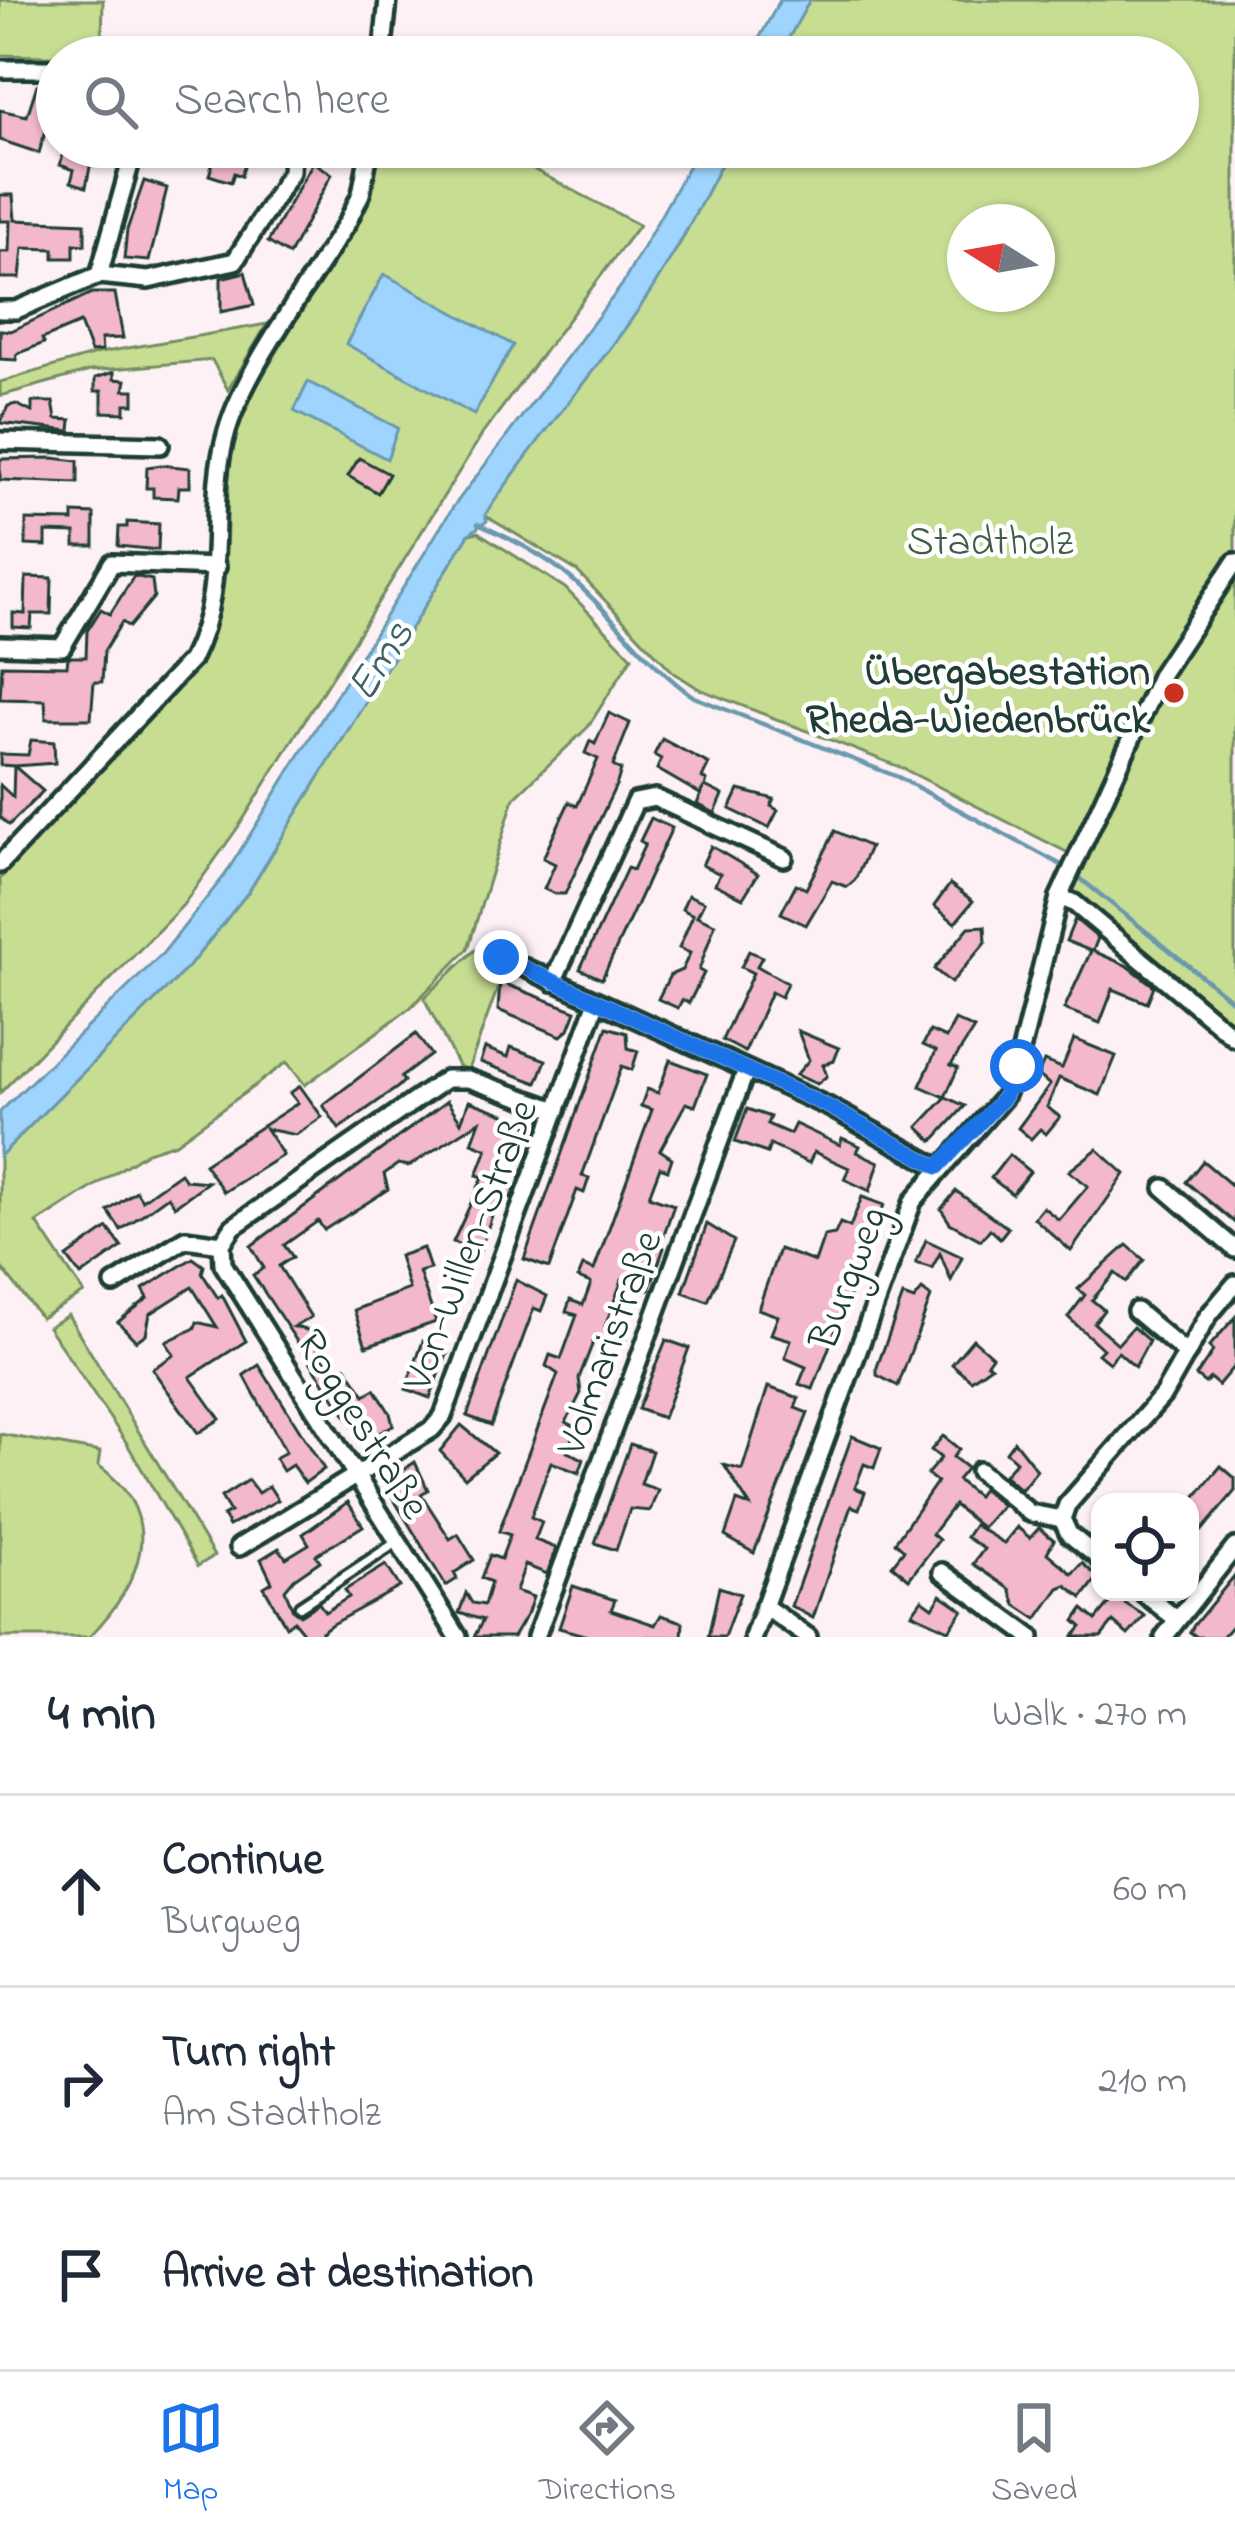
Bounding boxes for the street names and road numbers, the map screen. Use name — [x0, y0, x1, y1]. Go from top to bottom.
street label: Von-Willen-Straße — [388, 1091, 556, 1401]
street label: Burgweg — [795, 1198, 905, 1360]
street label: Volmaristraße — [542, 1222, 680, 1465]
street label: Roggestraße — [279, 1319, 444, 1532]

